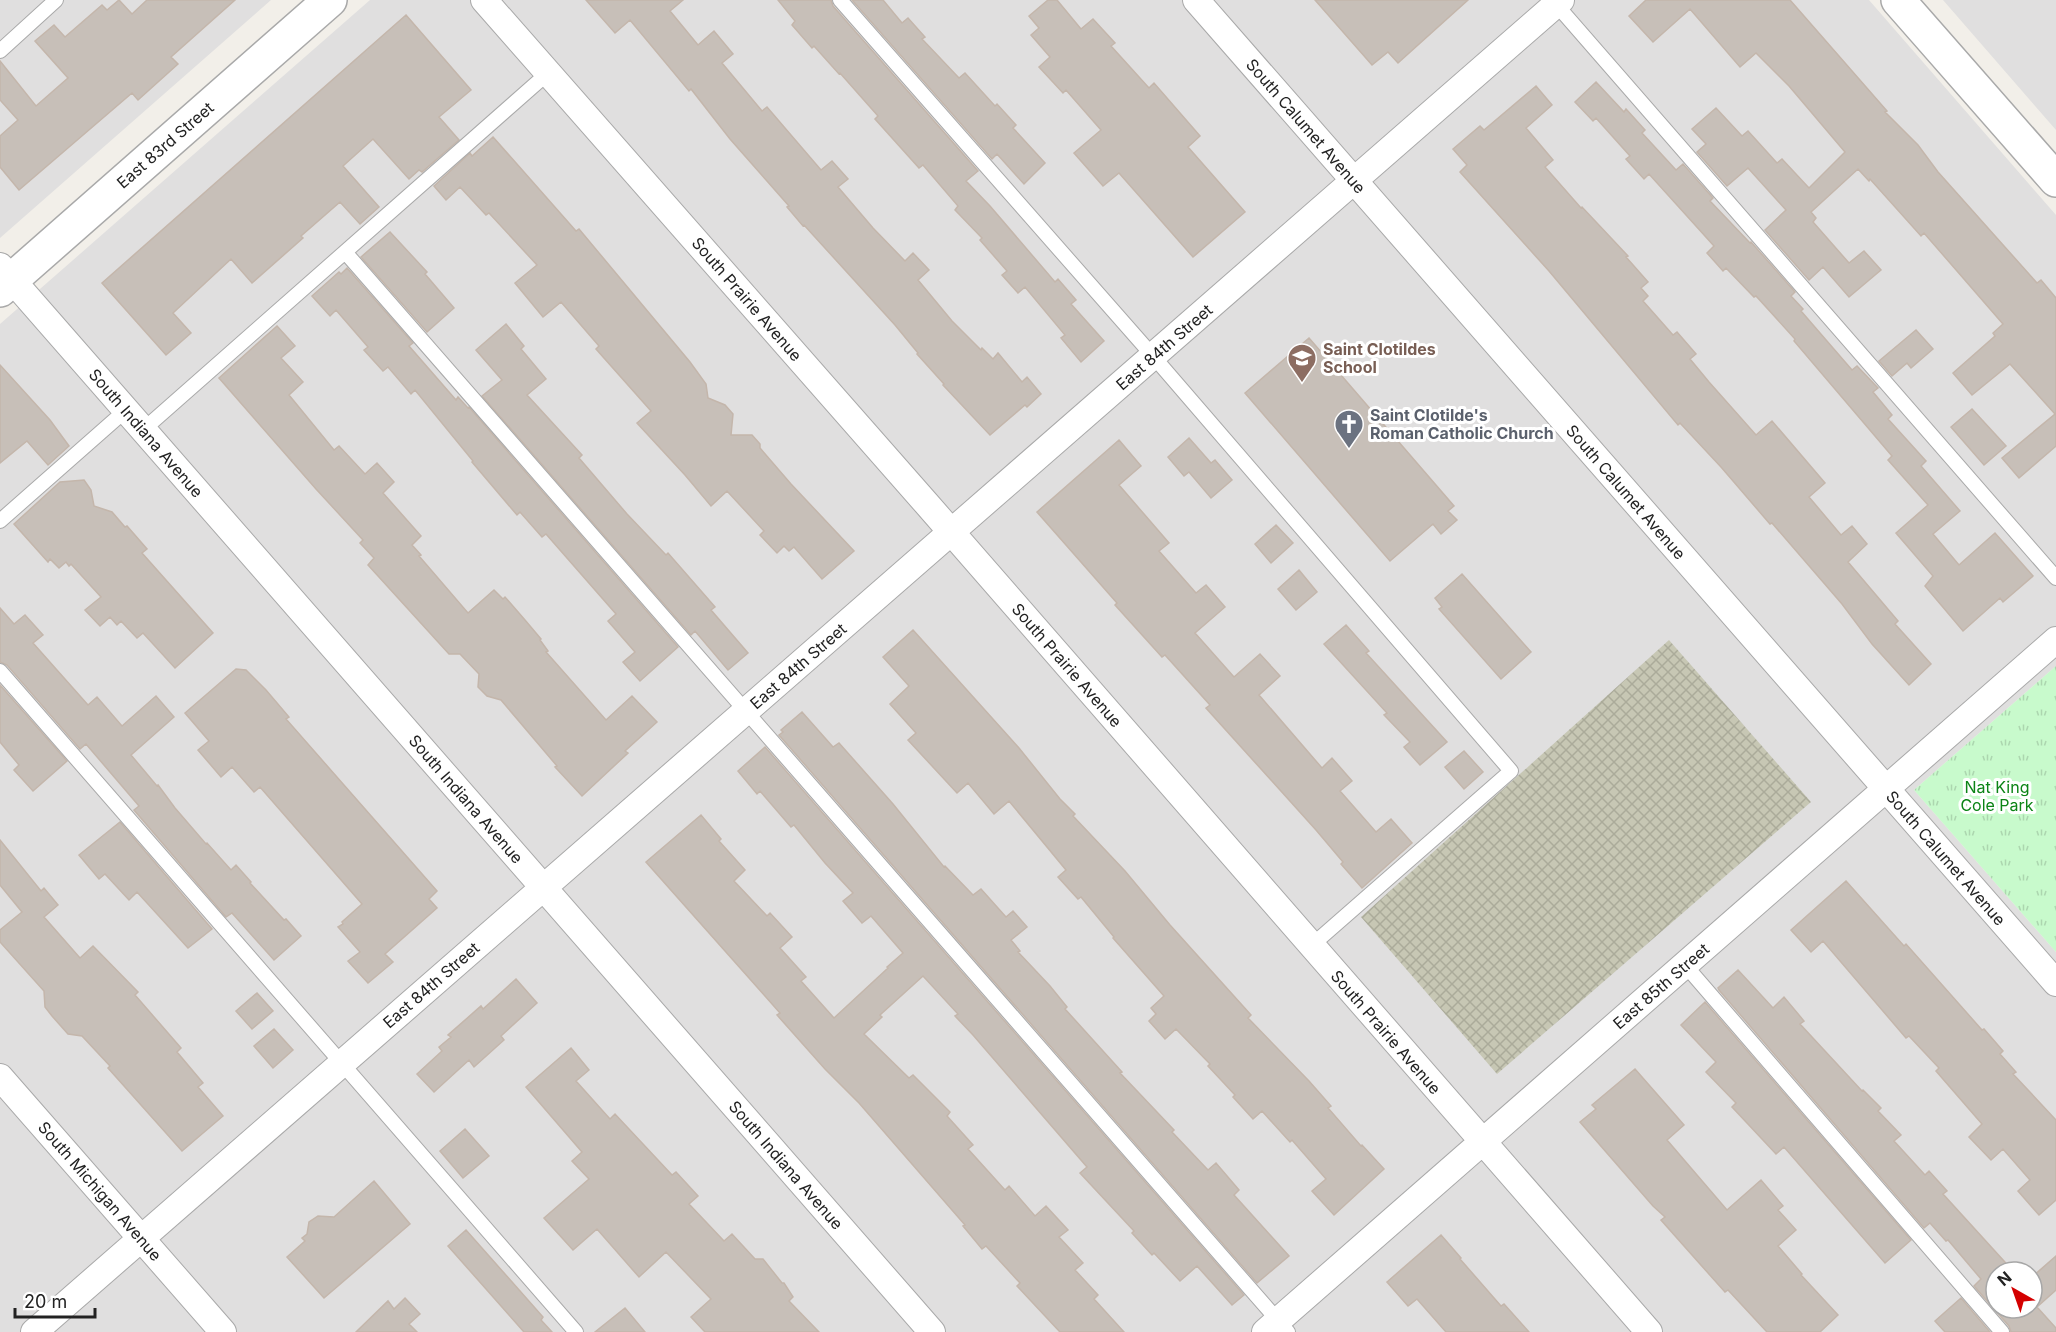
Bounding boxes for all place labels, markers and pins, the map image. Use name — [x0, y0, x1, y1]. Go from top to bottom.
place label: Saint Clotildes School — [1323, 339, 1436, 377]
school or university icon: Saint Clotildes School — [1286, 342, 1318, 384]
place label: Saint Clotilde's Roman Catholic Church — [1370, 405, 1554, 443]
church icon: Saint Clotilde's Roman Catholic Church — [1333, 408, 1365, 450]

